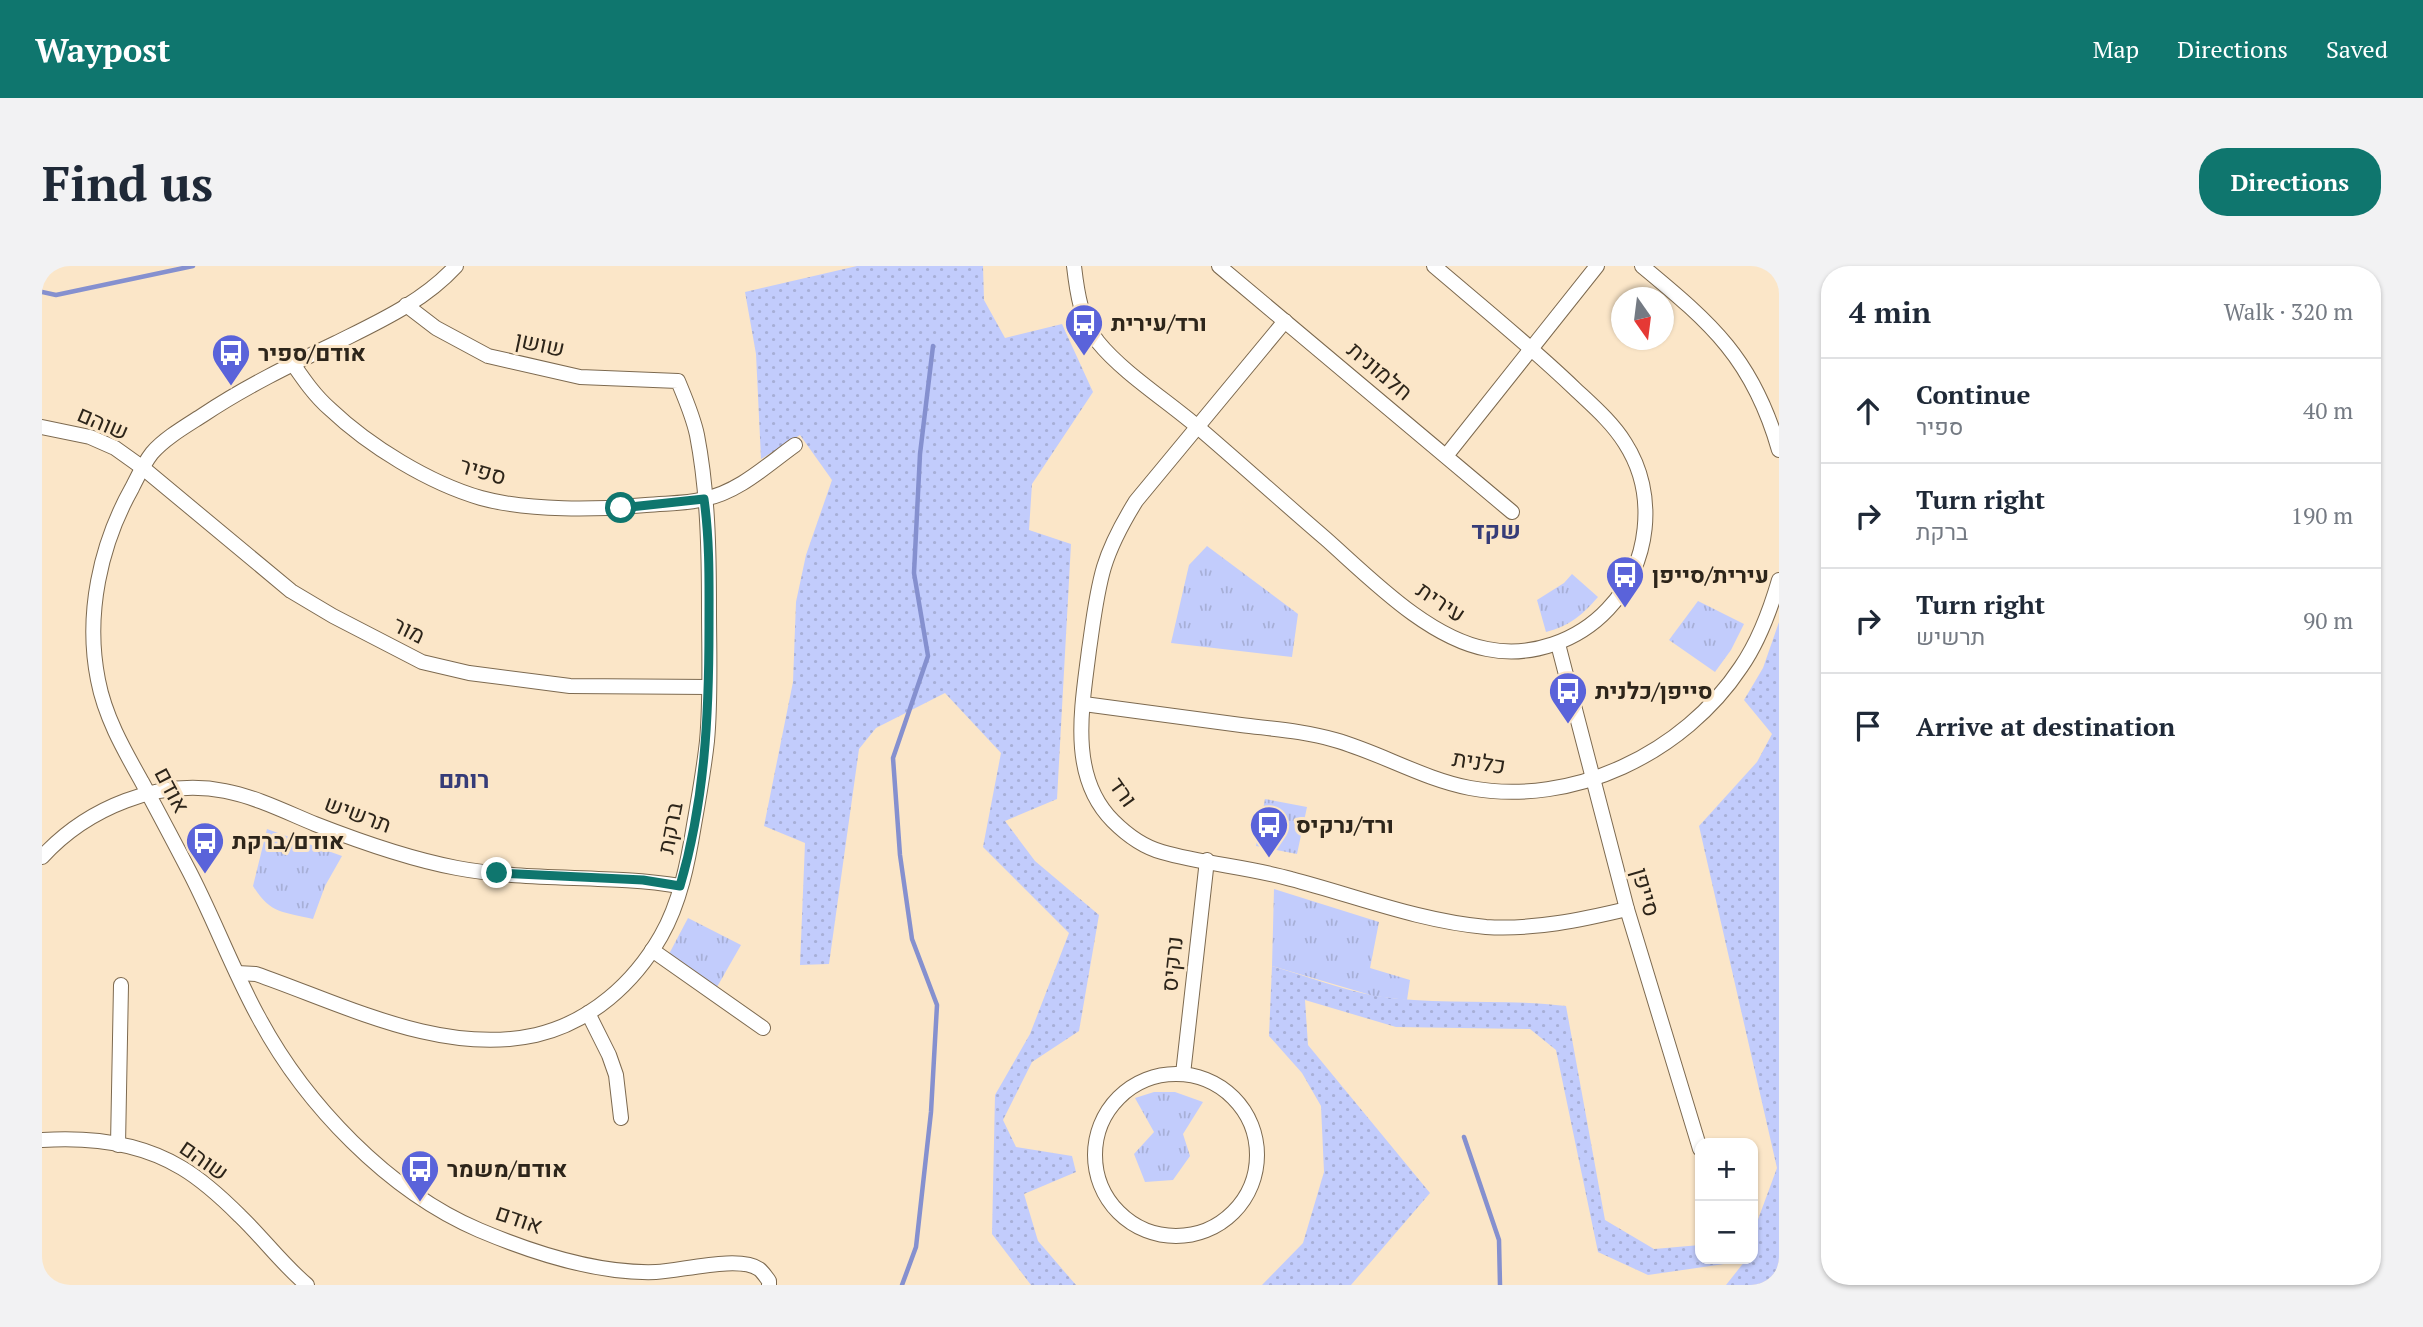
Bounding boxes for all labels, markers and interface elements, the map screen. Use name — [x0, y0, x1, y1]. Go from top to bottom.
text: Waypost — [35, 28, 170, 71]
text: Map — [2093, 33, 2139, 65]
text: Directions — [2177, 33, 2288, 65]
text: Saved — [2326, 33, 2388, 65]
button: Directions — [2199, 148, 2381, 216]
text: Find us — [42, 150, 213, 215]
north arrow — [1611, 287, 1674, 350]
text: 4 min — [1849, 292, 1931, 332]
text: Walk · 320 m — [2224, 296, 2353, 327]
bus stop icon: ורד/עירית — [1063, 302, 1105, 357]
place label: ורד/עירית — [1111, 307, 1207, 338]
street label: שושן — [512, 323, 568, 364]
bus stop icon: אודם/ספיר — [210, 332, 252, 387]
street label: חלמונית — [1341, 334, 1420, 407]
place label: אודם/ספיר — [258, 337, 366, 368]
text: Continue — [1916, 377, 2030, 411]
icon: ahead — [1849, 392, 1887, 430]
text: 40 m — [2303, 395, 2353, 426]
street label: שוהם — [73, 398, 134, 447]
text: ספיר — [1916, 411, 1963, 442]
street label: ספיר — [456, 449, 510, 492]
text: Turn right — [1916, 482, 2045, 516]
route start — [605, 492, 636, 523]
icon: right — [1849, 497, 1887, 535]
text: 190 m — [2291, 500, 2353, 531]
district label: שקד — [1471, 514, 1521, 546]
text: ברקת — [1916, 516, 1968, 547]
bus stop icon: עירית/סייפן — [1604, 554, 1646, 609]
place label: עירית/סייפן — [1652, 559, 1769, 590]
street label: עירית — [1411, 574, 1472, 629]
text: Turn right — [1916, 587, 2045, 621]
icon: right — [1849, 602, 1887, 640]
text: 90 m — [2303, 605, 2353, 636]
street label: מור — [388, 608, 431, 651]
text: תרשיש — [1916, 621, 1985, 652]
bus stop icon: סייפן/כלנית — [1547, 670, 1589, 725]
place label: סייפן/כלנית — [1595, 675, 1713, 706]
icon: arrive — [1849, 707, 1887, 745]
text: Arrive at destination — [1916, 709, 2175, 743]
street label: כלנית — [1450, 742, 1508, 781]
street label: אודם — [147, 761, 197, 818]
district label: רותם — [439, 763, 489, 795]
street label: ורד — [1102, 771, 1145, 813]
street label: תרשיש — [320, 787, 396, 840]
street label: ברקת — [649, 799, 690, 856]
bus stop icon: ורד/נרקיס — [1248, 804, 1290, 859]
place label: ורד/נרקיס — [1296, 809, 1394, 840]
bus stop icon: אודם/ברקת — [184, 820, 226, 875]
place label: אודם/ברקת — [232, 825, 344, 856]
route end — [481, 857, 512, 888]
street label: סייפן — [1625, 864, 1668, 920]
street label: נרקיס — [1153, 935, 1190, 993]
street label: שוהם — [174, 1132, 235, 1188]
map controls — [1695, 1138, 1758, 1264]
button: + — [1695, 1138, 1758, 1201]
bus stop icon: אודם/משמר — [399, 1148, 441, 1203]
place label: אודם/משמר — [447, 1153, 567, 1184]
street label: אודם — [491, 1196, 547, 1241]
button: − — [1695, 1201, 1758, 1264]

